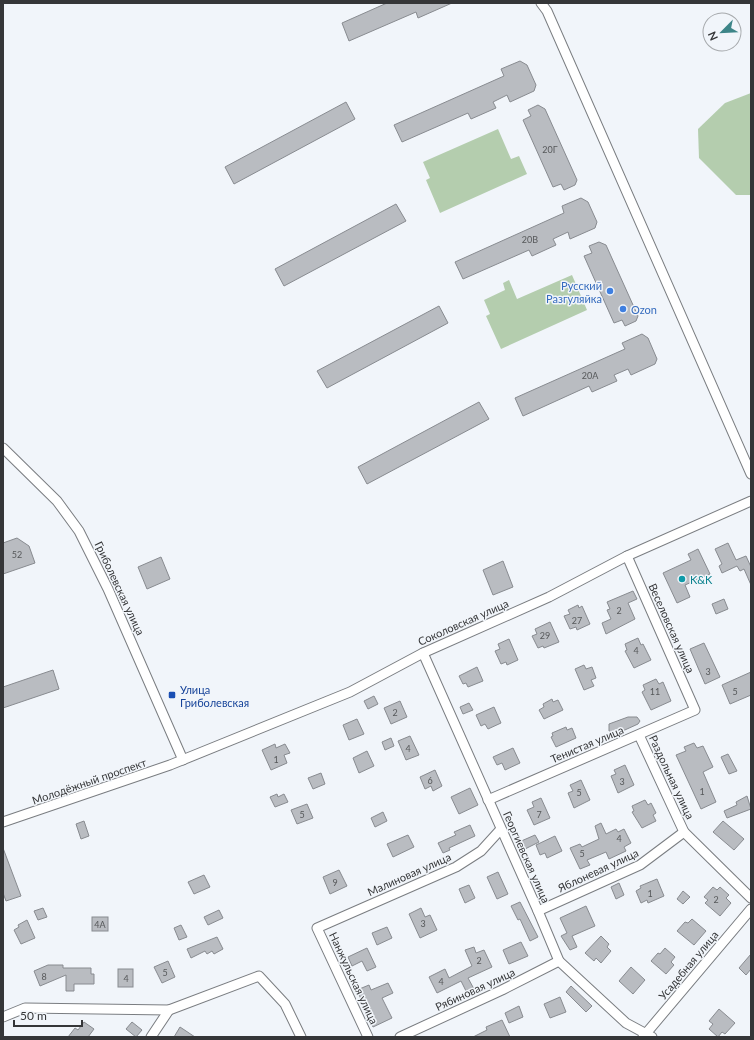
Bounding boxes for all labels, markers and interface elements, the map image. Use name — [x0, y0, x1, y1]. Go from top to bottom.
north arrow — [702, 12, 742, 52]
text: N — [705, 30, 720, 43]
house number: 20Г — [542, 144, 558, 155]
house number: 20В — [522, 234, 538, 245]
place label: Русский Разгуляйка — [546, 279, 602, 305]
marker: Русский Разгуляйка — [605, 286, 615, 296]
place label: Ozon — [631, 303, 657, 316]
marker: Ozon — [618, 304, 628, 314]
house number: 20А — [582, 370, 599, 381]
street label: Гриболевская улица — [93, 539, 147, 637]
house number: 52 — [12, 549, 22, 560]
place label: K&K — [690, 573, 713, 586]
marker: K&K — [677, 574, 687, 584]
street label: Веселовская улица — [646, 581, 698, 675]
street label: Соколовская улица — [416, 596, 510, 648]
house number: 2 — [616, 605, 622, 616]
house number: 27 — [572, 615, 582, 626]
house number: 29 — [540, 630, 550, 641]
house number: 4 — [633, 645, 639, 656]
house number: 3 — [705, 666, 711, 677]
place label: Улица Гриболевская — [180, 683, 249, 709]
house number: 11 — [650, 686, 660, 697]
house number: 5 — [732, 686, 738, 697]
marker: Улица Гриболевская — [167, 690, 177, 700]
house number: 2 — [392, 707, 398, 718]
street label: Тенистая улица — [549, 723, 625, 765]
street label: Раздольная улица — [647, 733, 697, 821]
house number: 4 — [405, 743, 411, 754]
house number: 1 — [273, 754, 279, 765]
street label: Молодёжный проспект — [30, 755, 148, 807]
house number: 6 — [427, 775, 433, 786]
house number: 3 — [619, 776, 625, 787]
house number: 1 — [699, 786, 705, 797]
house number: 5 — [576, 787, 582, 798]
house number: 5 — [299, 809, 305, 820]
street label: Георгиевская улица — [501, 809, 553, 905]
house number: 7 — [536, 809, 542, 820]
house number: 4 — [616, 833, 622, 844]
street label: Яблоневая улица — [555, 846, 640, 895]
house number: 5 — [579, 848, 585, 859]
street label: Малиновая улица — [365, 850, 453, 898]
house number: 9 — [332, 877, 338, 888]
house number: 1 — [647, 888, 653, 899]
house number: 2 — [713, 894, 719, 905]
house number: 3 — [420, 918, 426, 929]
house number: 4А — [94, 919, 107, 930]
street label: Усадебная улица — [656, 928, 720, 1002]
street label: Нанжульская улица — [327, 930, 381, 1026]
house number: 2 — [476, 955, 482, 966]
street label: Рябиновая улица — [433, 965, 517, 1013]
house number: 5 — [162, 967, 168, 978]
house number: 8 — [41, 971, 47, 982]
house number: 4 — [123, 973, 129, 984]
house number: 4 — [438, 976, 444, 987]
scale bar — [14, 1002, 82, 1028]
text: 50 m — [20, 1008, 47, 1023]

